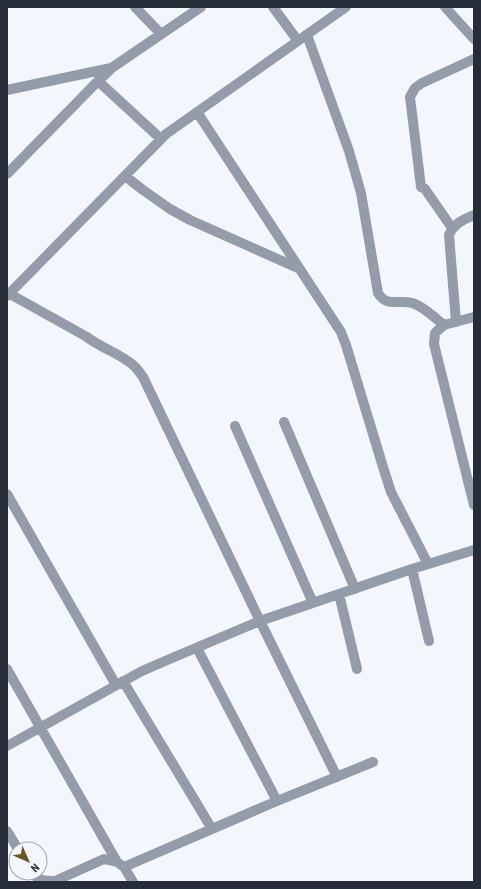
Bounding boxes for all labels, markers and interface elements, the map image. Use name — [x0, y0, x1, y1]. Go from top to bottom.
north arrow — [8, 841, 48, 881]
text: N — [28, 861, 42, 875]

